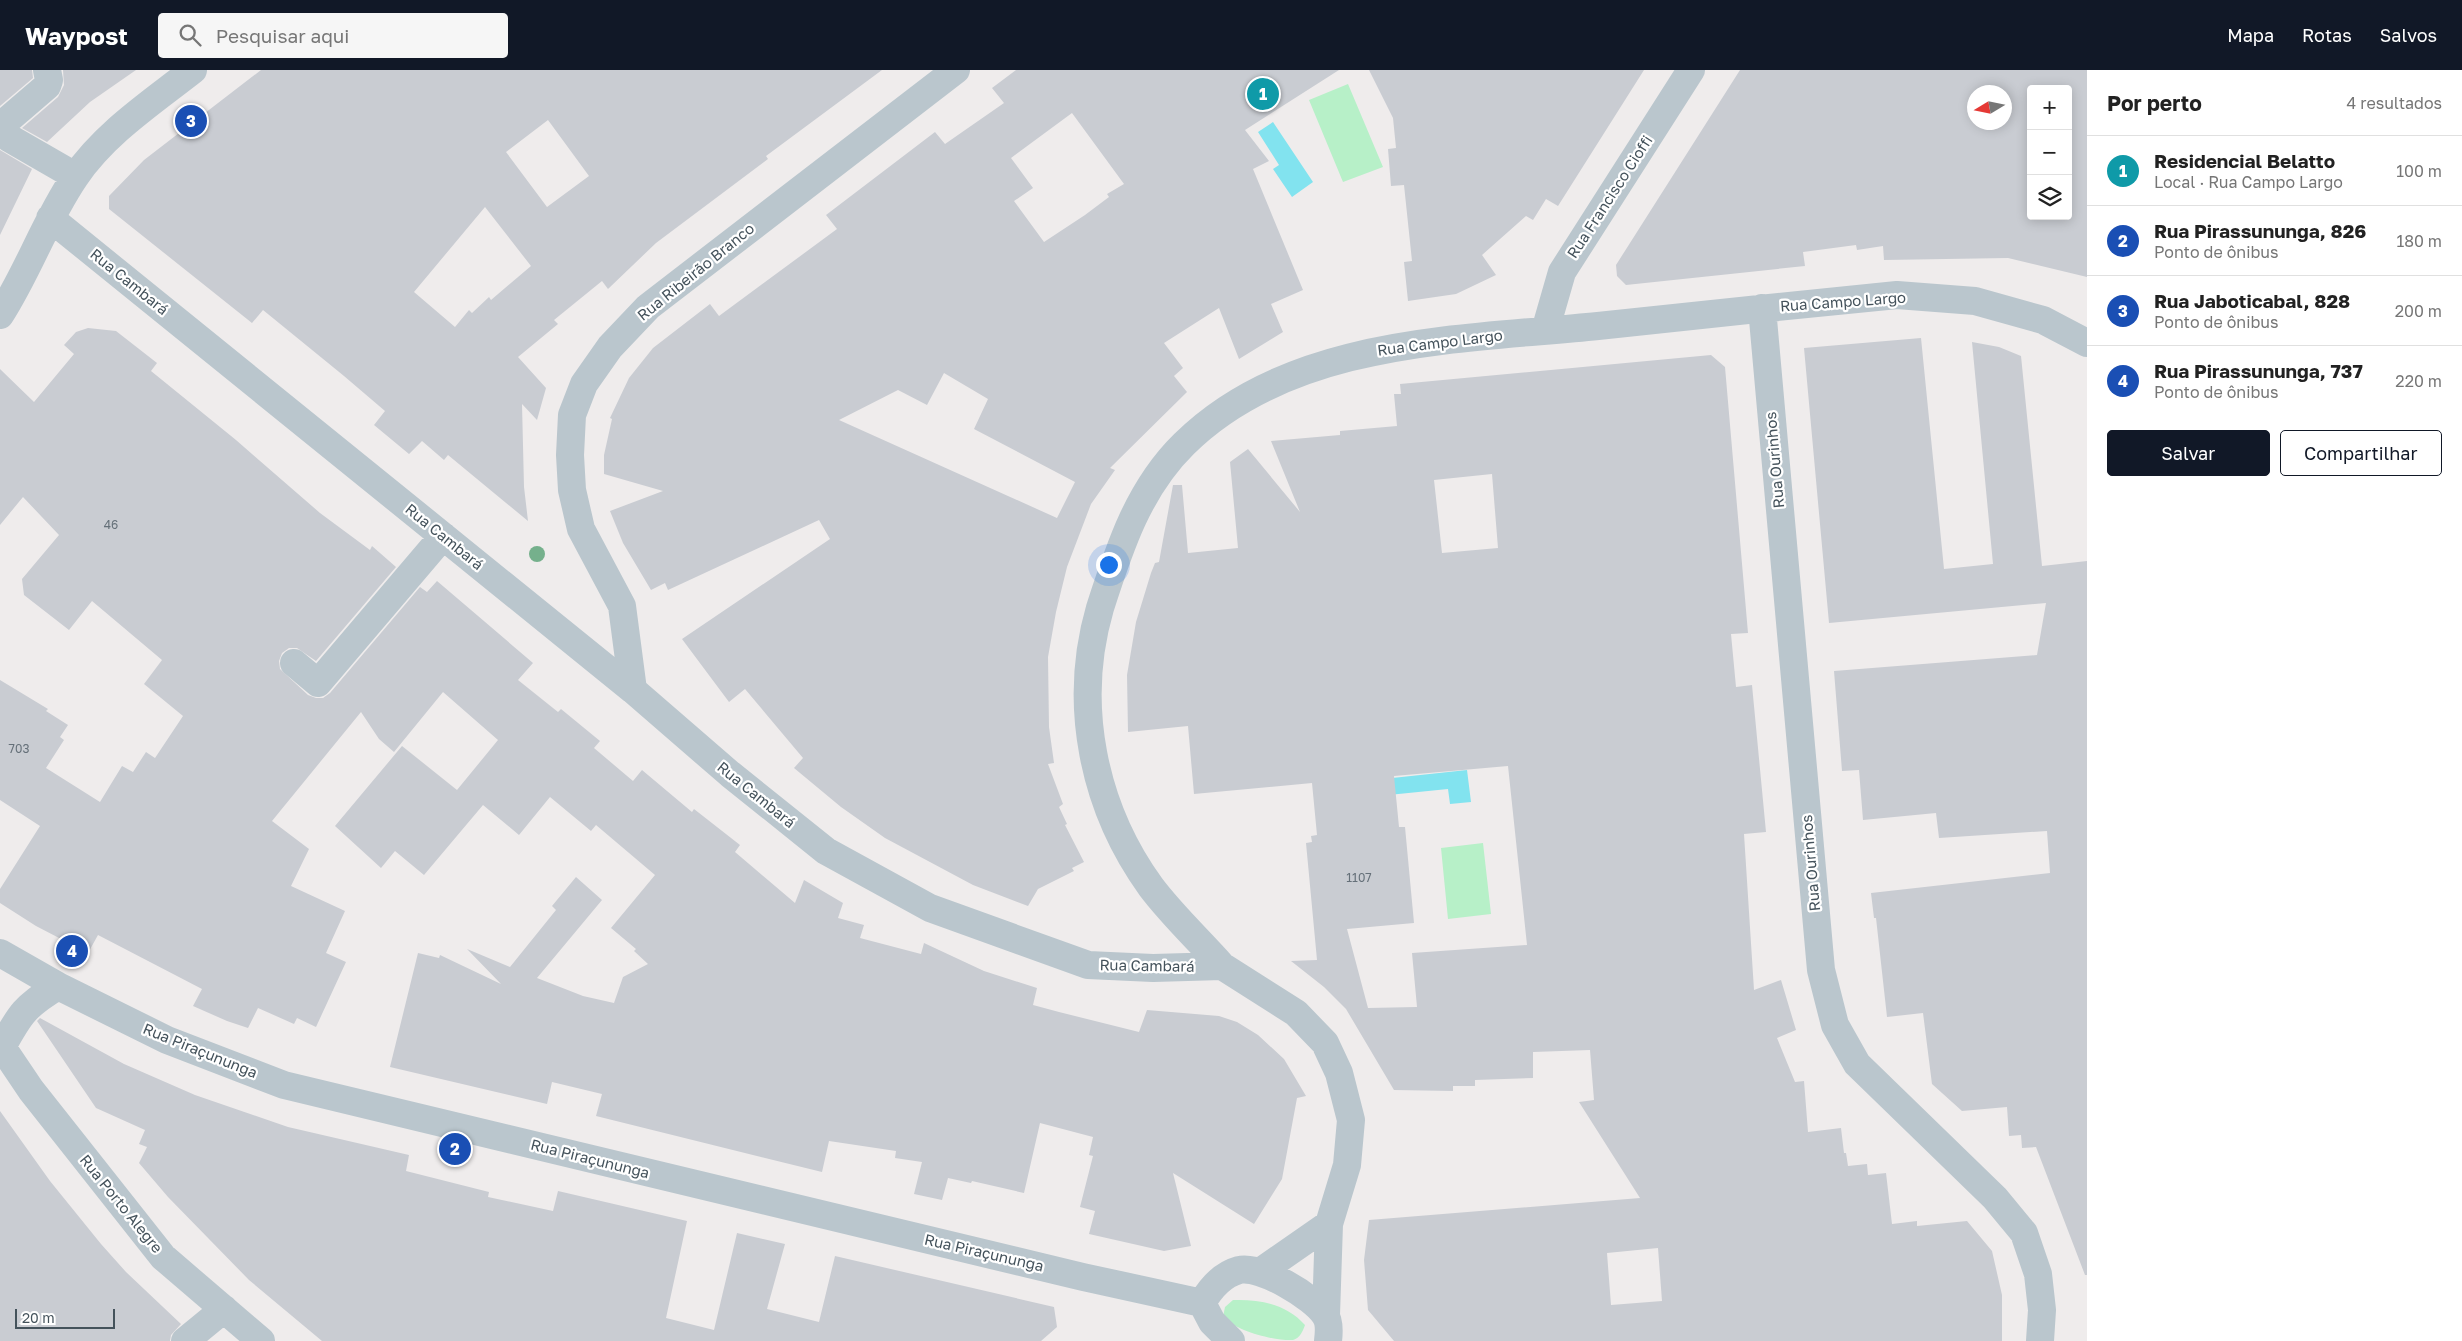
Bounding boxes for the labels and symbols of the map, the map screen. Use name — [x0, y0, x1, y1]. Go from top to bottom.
pin: 1 — [1247, 75, 1279, 113]
north arrow — [1967, 85, 2012, 130]
pin: 3 — [175, 102, 207, 140]
street label: Rua Francisco Cioffi — [1563, 132, 1656, 261]
street label: Rua Ribeirão Branco — [633, 219, 757, 324]
street label: Rua Cambará — [87, 244, 172, 318]
street label: Rua Campo Largo — [1779, 288, 1907, 314]
street label: Rua Campo Largo — [1376, 325, 1504, 359]
street label: Rua Ourinhos — [1761, 411, 1787, 509]
street label: Rua Cambará — [402, 499, 487, 573]
house number: 46 — [104, 517, 118, 532]
your location — [1096, 552, 1122, 578]
house number: 703 — [9, 741, 29, 756]
street label: Rua Cambará — [714, 757, 799, 831]
street label: Rua Ourinhos — [1797, 814, 1823, 912]
house number: 1107 — [1346, 870, 1372, 885]
pin: 4 — [56, 932, 88, 970]
street label: Rua Cambará — [1099, 955, 1195, 975]
street label: Rua Piraçununga — [141, 1019, 260, 1081]
pin: 2 — [439, 1130, 471, 1168]
street label: Rua Piraçununga — [529, 1135, 651, 1181]
street label: Rua Porto Alegre — [77, 1150, 167, 1256]
street label: Rua Piraçununga — [923, 1230, 1046, 1274]
scale bar — [15, 1306, 115, 1329]

